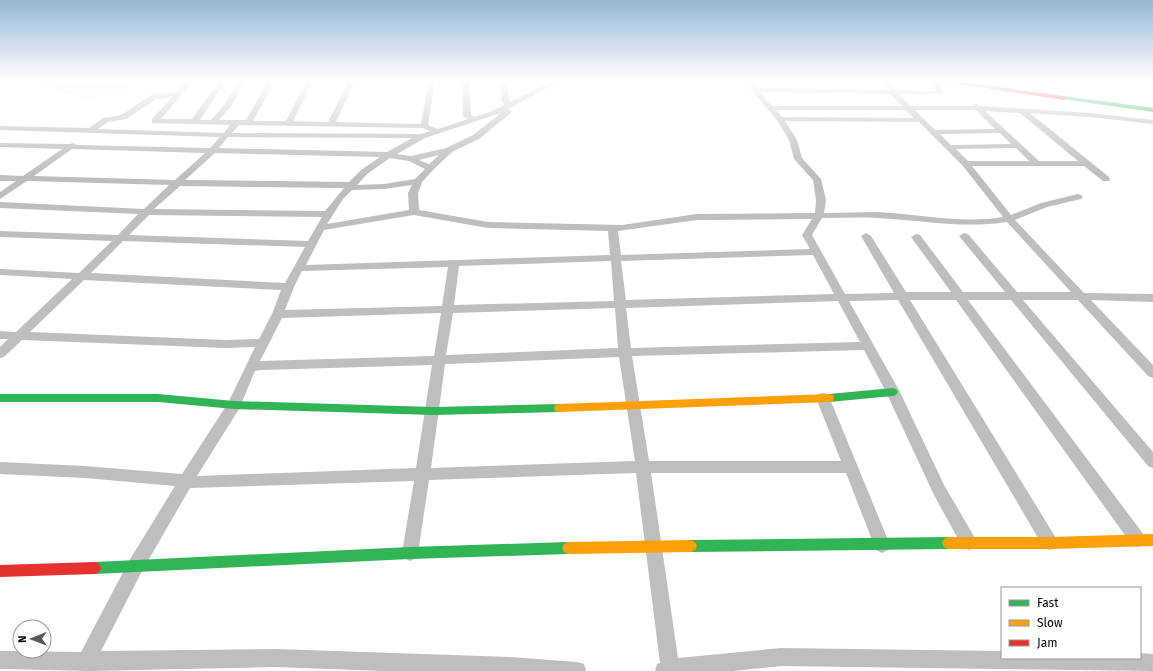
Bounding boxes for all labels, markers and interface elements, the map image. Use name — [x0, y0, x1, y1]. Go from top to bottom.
legend — [1001, 587, 1141, 659]
text: Fast — [1037, 596, 1059, 610]
text: Slow — [1037, 616, 1063, 630]
north arrow — [12, 619, 52, 659]
text: N — [16, 635, 29, 643]
text: Jam — [1037, 636, 1057, 650]

